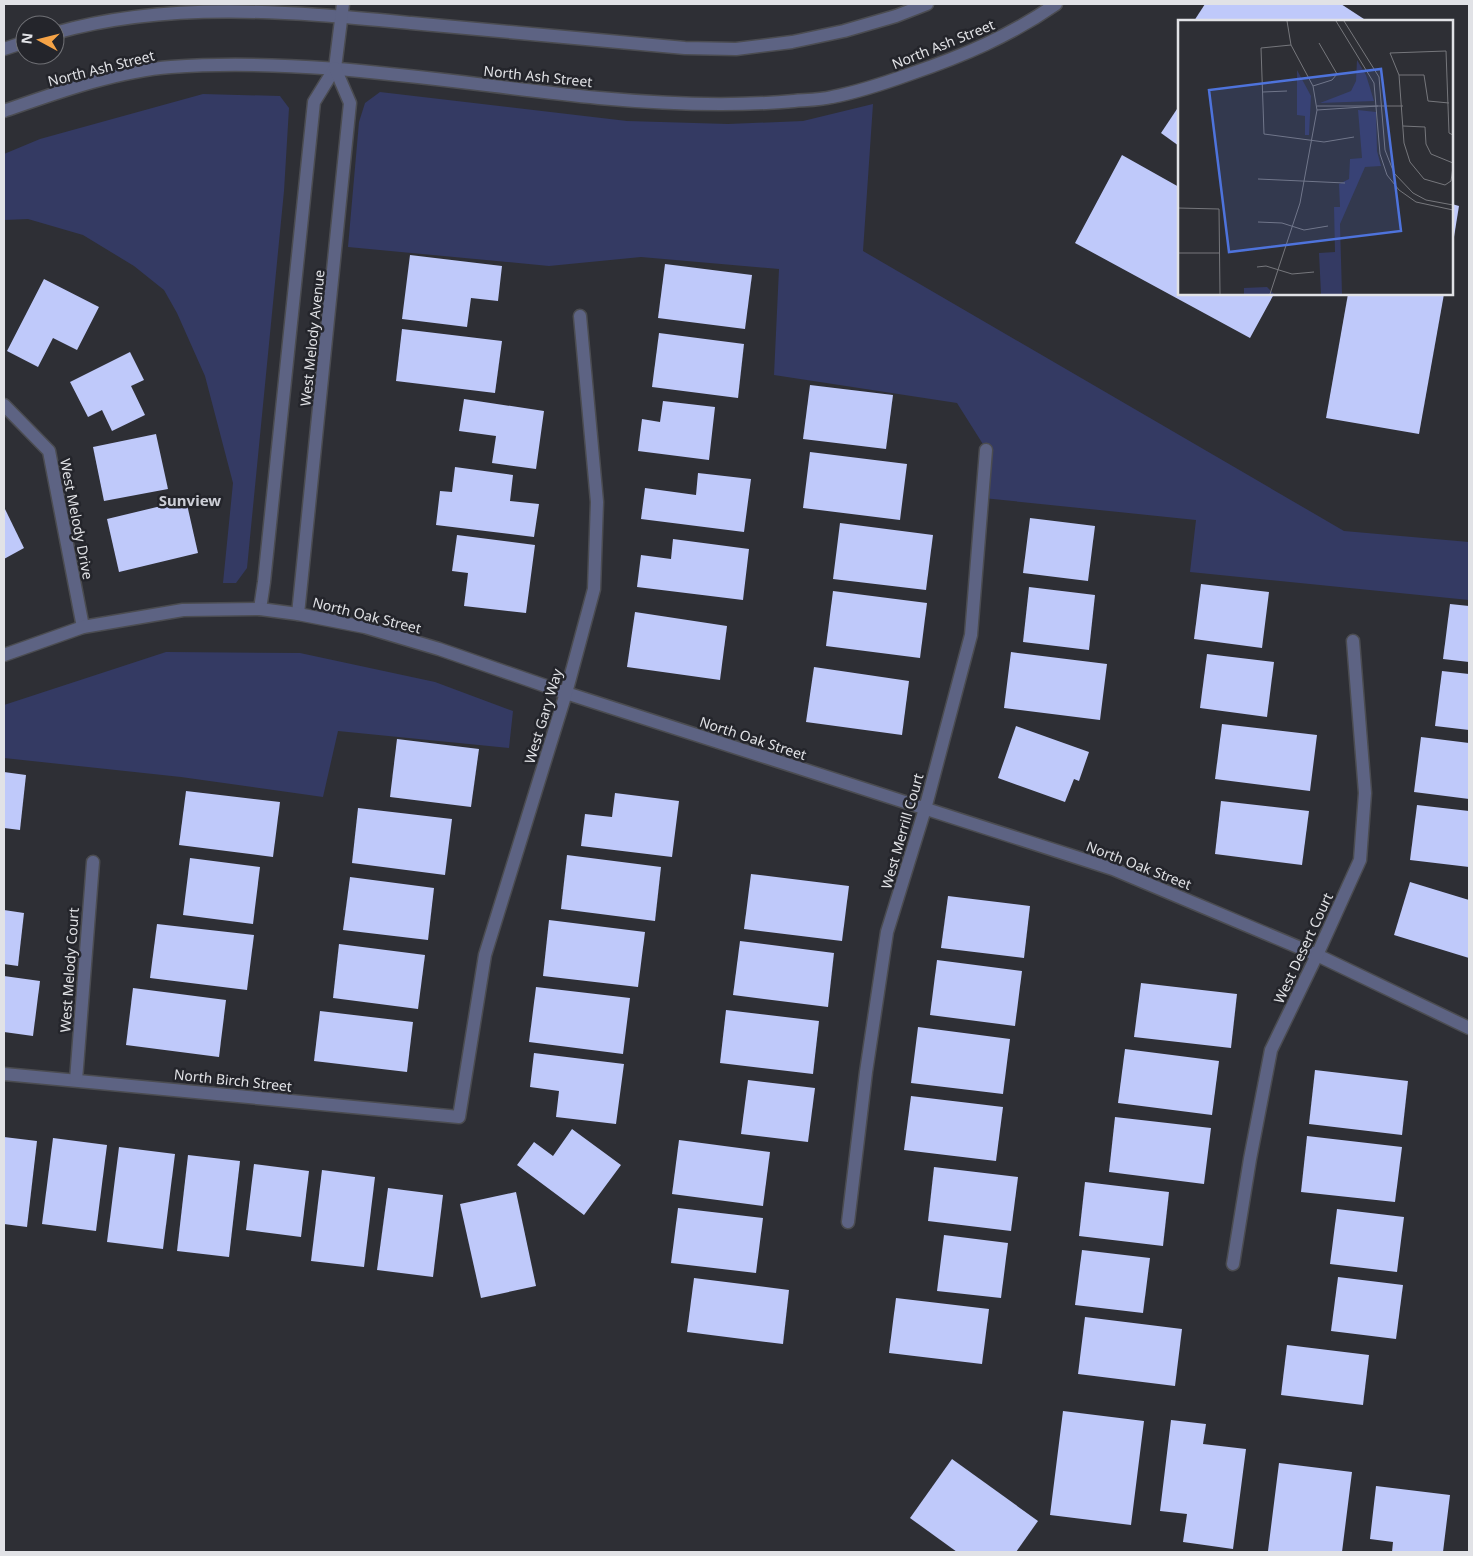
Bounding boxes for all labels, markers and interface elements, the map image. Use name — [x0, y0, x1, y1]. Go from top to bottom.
north arrow — [15, 15, 65, 65]
street label: North Ash Street — [889, 15, 997, 73]
inset map — [1178, 20, 1453, 295]
text: N — [16, 32, 37, 45]
street label: North Ash Street — [46, 46, 156, 90]
street label: North Ash Street — [483, 61, 593, 91]
street label: West Melody Avenue — [295, 269, 329, 407]
street label: West Melody Drive — [56, 457, 98, 581]
district label: Sunview — [159, 490, 221, 510]
street label: North Oak Street — [311, 592, 423, 638]
street label: West Gary Way — [520, 665, 567, 766]
street label: North Oak Street — [697, 712, 809, 764]
street label: West Merrill Court — [876, 771, 928, 891]
street label: North Oak Street — [1084, 836, 1194, 894]
street label: West Desert Court — [1269, 890, 1337, 1006]
street label: West Melody Court — [55, 907, 83, 1033]
street label: North Birch Street — [173, 1064, 293, 1096]

